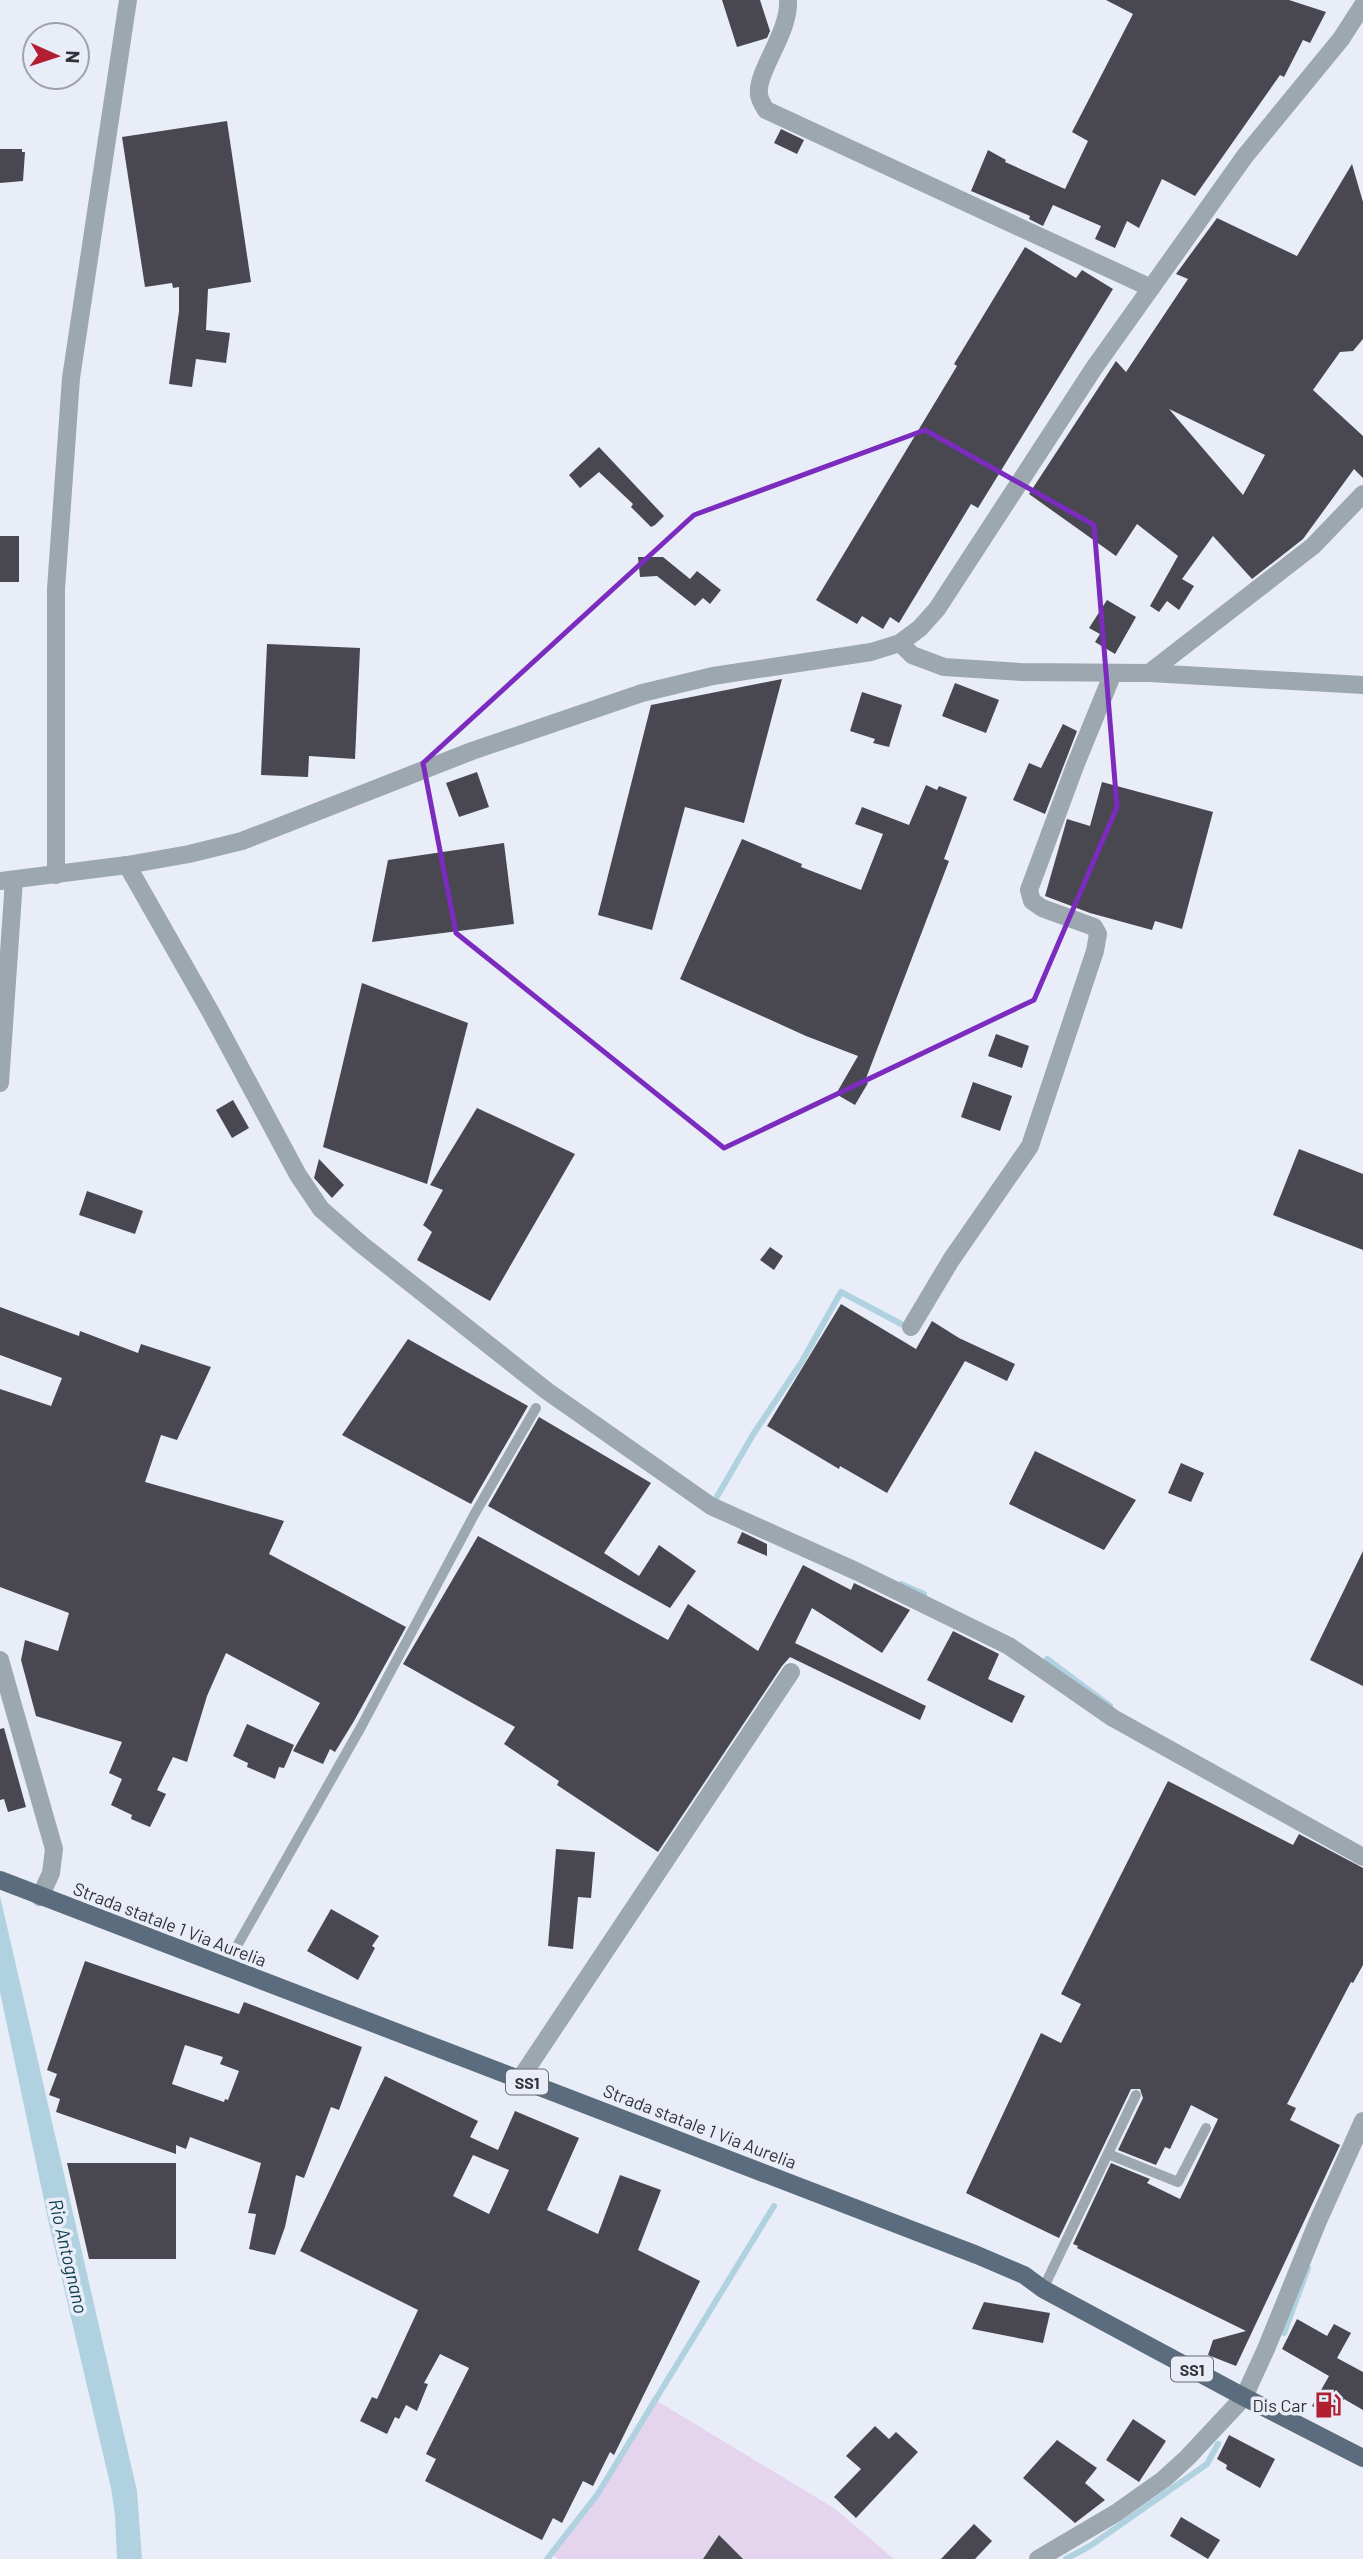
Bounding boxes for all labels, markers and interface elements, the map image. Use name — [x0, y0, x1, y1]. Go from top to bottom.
north arrow — [21, 21, 91, 91]
text: N — [62, 50, 85, 64]
street label: Strada statale 1 Via Aurelia — [70, 1877, 270, 1971]
road number: SS1 — [506, 2070, 548, 2094]
street label: Strada statale 1 Via Aurelia — [600, 2079, 800, 2173]
water label: Rio Antognano — [45, 2196, 93, 2316]
road number: SS1 — [1171, 2356, 1213, 2382]
fuel station icon: Dis Car — [1313, 2390, 1343, 2420]
place label: Dis Car — [1252, 2394, 1307, 2416]

